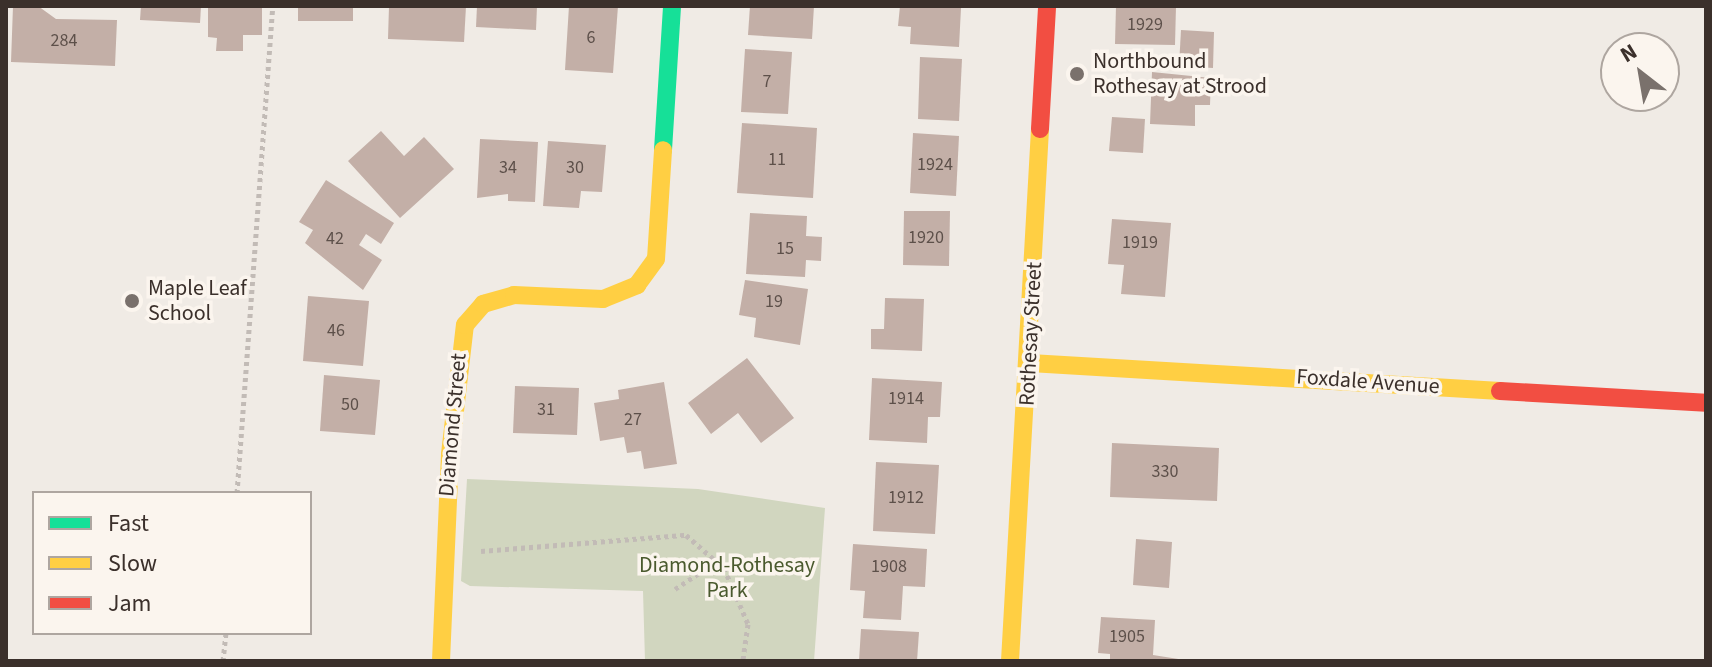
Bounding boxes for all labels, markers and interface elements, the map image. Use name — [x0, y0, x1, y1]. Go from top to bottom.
house number: 1929 — [1127, 14, 1163, 36]
house number: 6 — [587, 27, 595, 49]
house number: 284 — [51, 30, 77, 52]
north arrow — [1600, 32, 1680, 112]
text: N — [1614, 36, 1643, 71]
place label: Northbound Rothesay at Strood — [1093, 48, 1267, 100]
marker: Northbound Rothesay at Strood — [1068, 65, 1086, 83]
house number: 7 — [763, 71, 771, 93]
house number: 11 — [768, 149, 786, 171]
house number: 1924 — [917, 154, 953, 176]
house number: 34 — [499, 157, 517, 179]
house number: 30 — [566, 157, 584, 179]
house number: 1920 — [908, 227, 944, 249]
house number: 42 — [326, 228, 344, 250]
house number: 1919 — [1122, 232, 1158, 254]
house number: 15 — [776, 238, 794, 260]
street label: Rothesay Street — [1014, 261, 1048, 407]
place label: Maple Leaf School — [148, 275, 247, 326]
house number: 19 — [765, 291, 783, 313]
marker: Maple Leaf School — [123, 292, 141, 310]
house number: 46 — [327, 320, 345, 342]
street label: Diamond Street — [434, 352, 472, 498]
street label: Foxdale Avenue — [1295, 364, 1441, 400]
house number: 1914 — [888, 388, 924, 410]
house number: 50 — [341, 394, 359, 416]
house number: 31 — [537, 399, 555, 421]
house number: 27 — [624, 409, 642, 431]
house number: 330 — [1152, 461, 1178, 483]
house number: 1912 — [888, 487, 924, 509]
legend — [32, 491, 312, 635]
text: Fast — [108, 506, 149, 541]
text: Slow — [108, 546, 157, 581]
park label: Diamond-Rothesay Park — [639, 552, 815, 604]
house number: 1908 — [871, 556, 907, 578]
text: Jam — [108, 586, 152, 621]
house number: 1905 — [1109, 626, 1145, 648]

